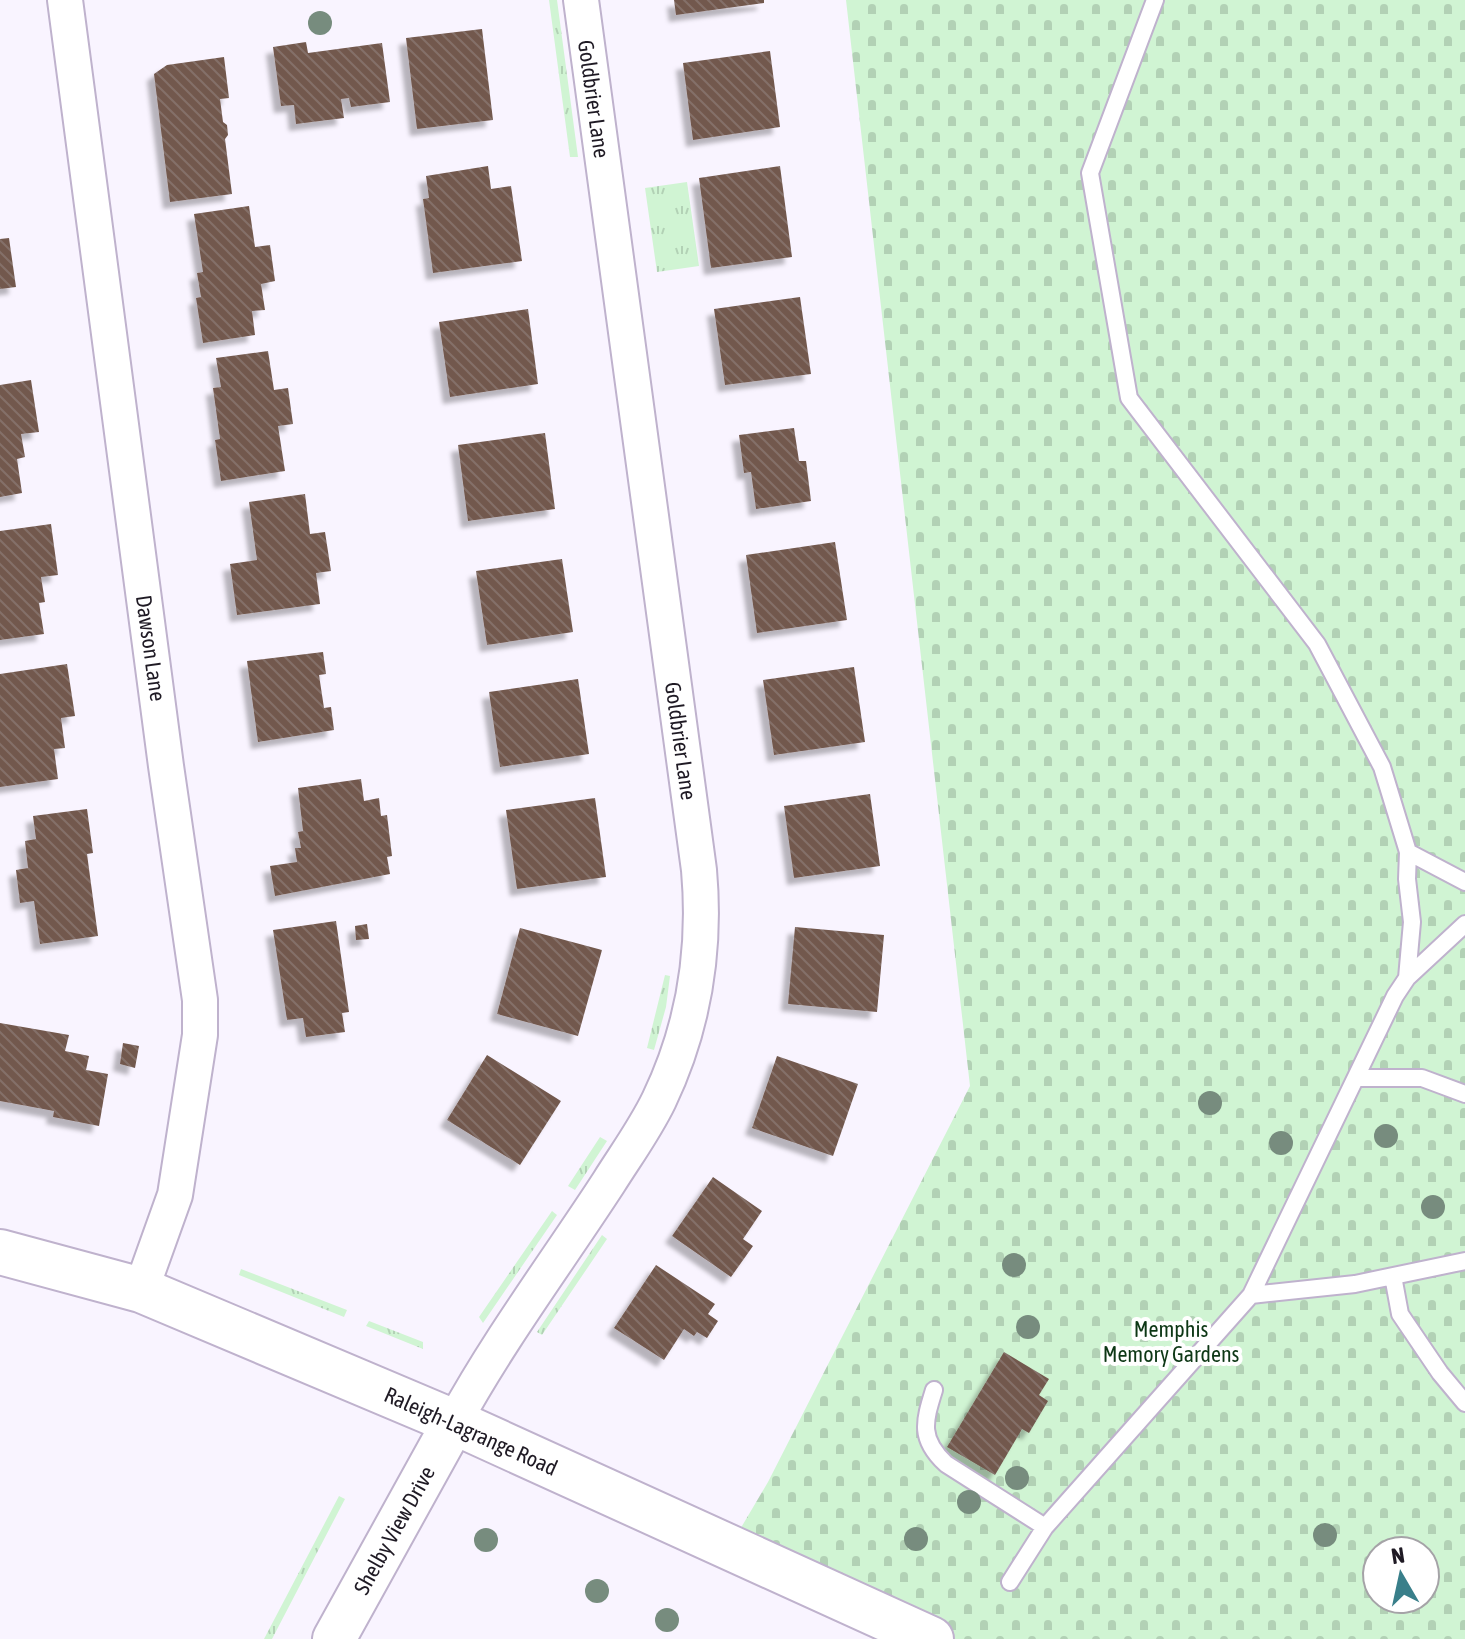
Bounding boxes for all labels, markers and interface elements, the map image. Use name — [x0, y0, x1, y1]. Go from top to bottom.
street label: Goldbrier Lane — [573, 38, 615, 160]
street label: Dawson Lane — [131, 593, 171, 703]
street label: Goldbrier Lane — [660, 680, 702, 802]
park label: Memphis Memory Gardens — [1103, 1316, 1240, 1367]
street label: Raleigh-Lagrange Road — [380, 1381, 562, 1481]
street label: Shelby View Drive — [348, 1461, 440, 1599]
north arrow — [1361, 1535, 1441, 1615]
text: N — [1389, 1541, 1406, 1569]

